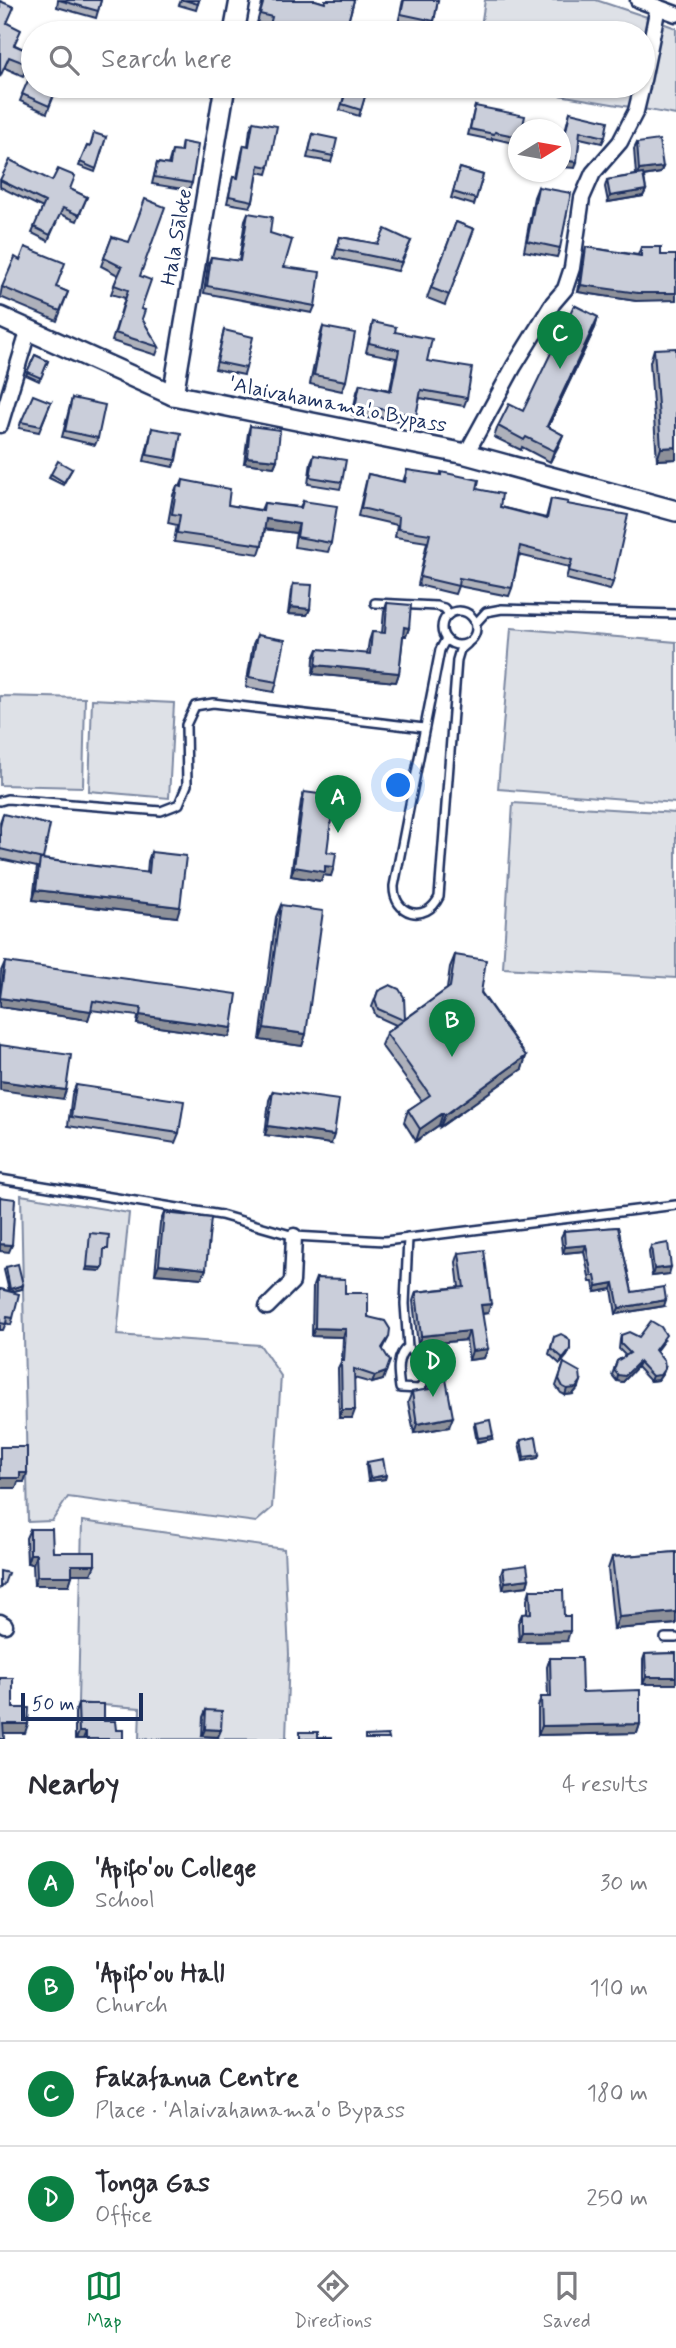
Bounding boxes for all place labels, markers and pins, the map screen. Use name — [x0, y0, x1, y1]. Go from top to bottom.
pin: C — [537, 311, 583, 369]
pin: A — [315, 775, 361, 833]
pin: B — [429, 999, 475, 1057]
pin: D — [410, 1339, 456, 1397]

